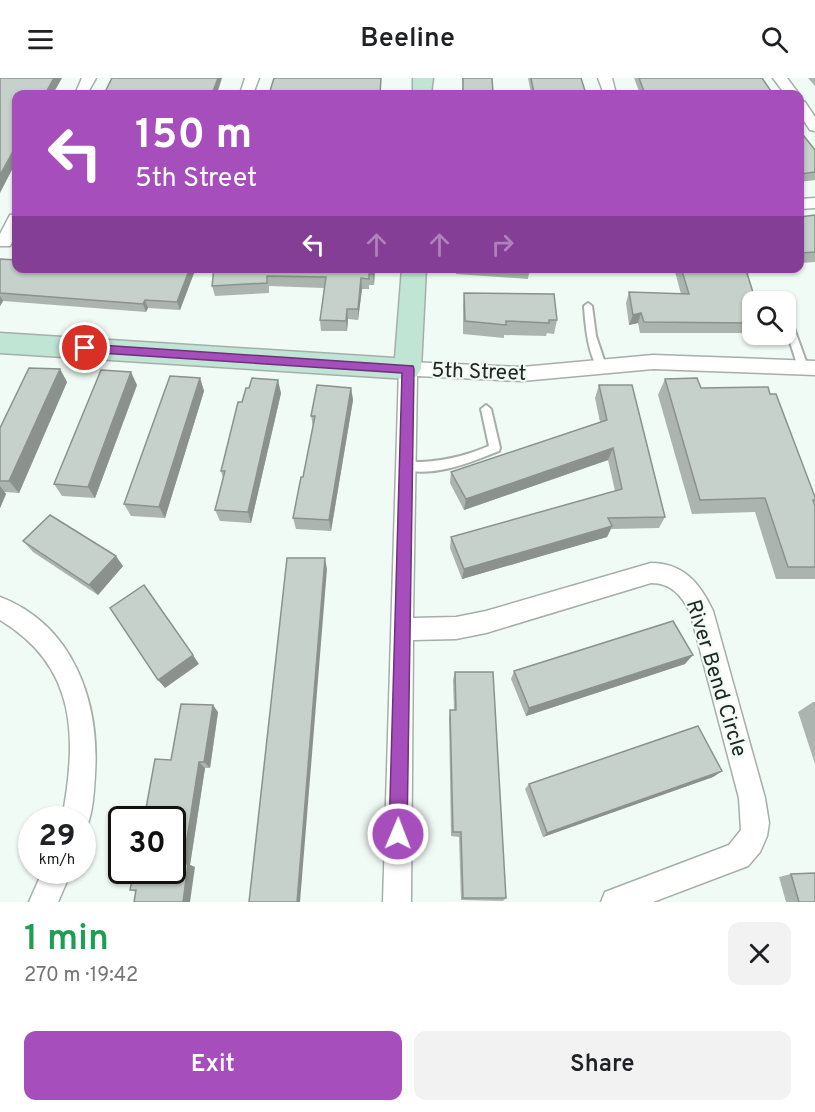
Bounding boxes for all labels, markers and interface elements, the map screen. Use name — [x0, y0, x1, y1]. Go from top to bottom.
text: Beeline — [360, 22, 455, 56]
icon: menu — [24, 23, 57, 56]
icon: search — [758, 23, 791, 56]
text: 150 m — [135, 110, 252, 163]
icon: left — [36, 114, 114, 192]
text: 5th Street — [135, 162, 257, 196]
icon: left — [297, 228, 330, 261]
icon: ahead — [360, 228, 393, 261]
icon: ahead — [423, 228, 456, 261]
icon: right — [486, 228, 519, 261]
map controls — [742, 291, 796, 345]
button: search — [742, 291, 796, 345]
pin — [59, 322, 110, 373]
icon: arrive — [68, 331, 101, 364]
street label: 5th Street — [431, 357, 527, 388]
street label: River Bend Circle — [679, 597, 752, 760]
position arrow — [366, 802, 430, 866]
speed limit sign: 30 — [108, 806, 186, 884]
text: 29 — [39, 819, 75, 856]
text: km/h — [39, 851, 75, 870]
text: 1 min — [24, 917, 109, 963]
button: close — [728, 922, 791, 985]
text: 270 m · 19:42 — [24, 963, 138, 989]
button: Exit — [24, 1031, 402, 1100]
button: Share — [414, 1031, 791, 1100]

